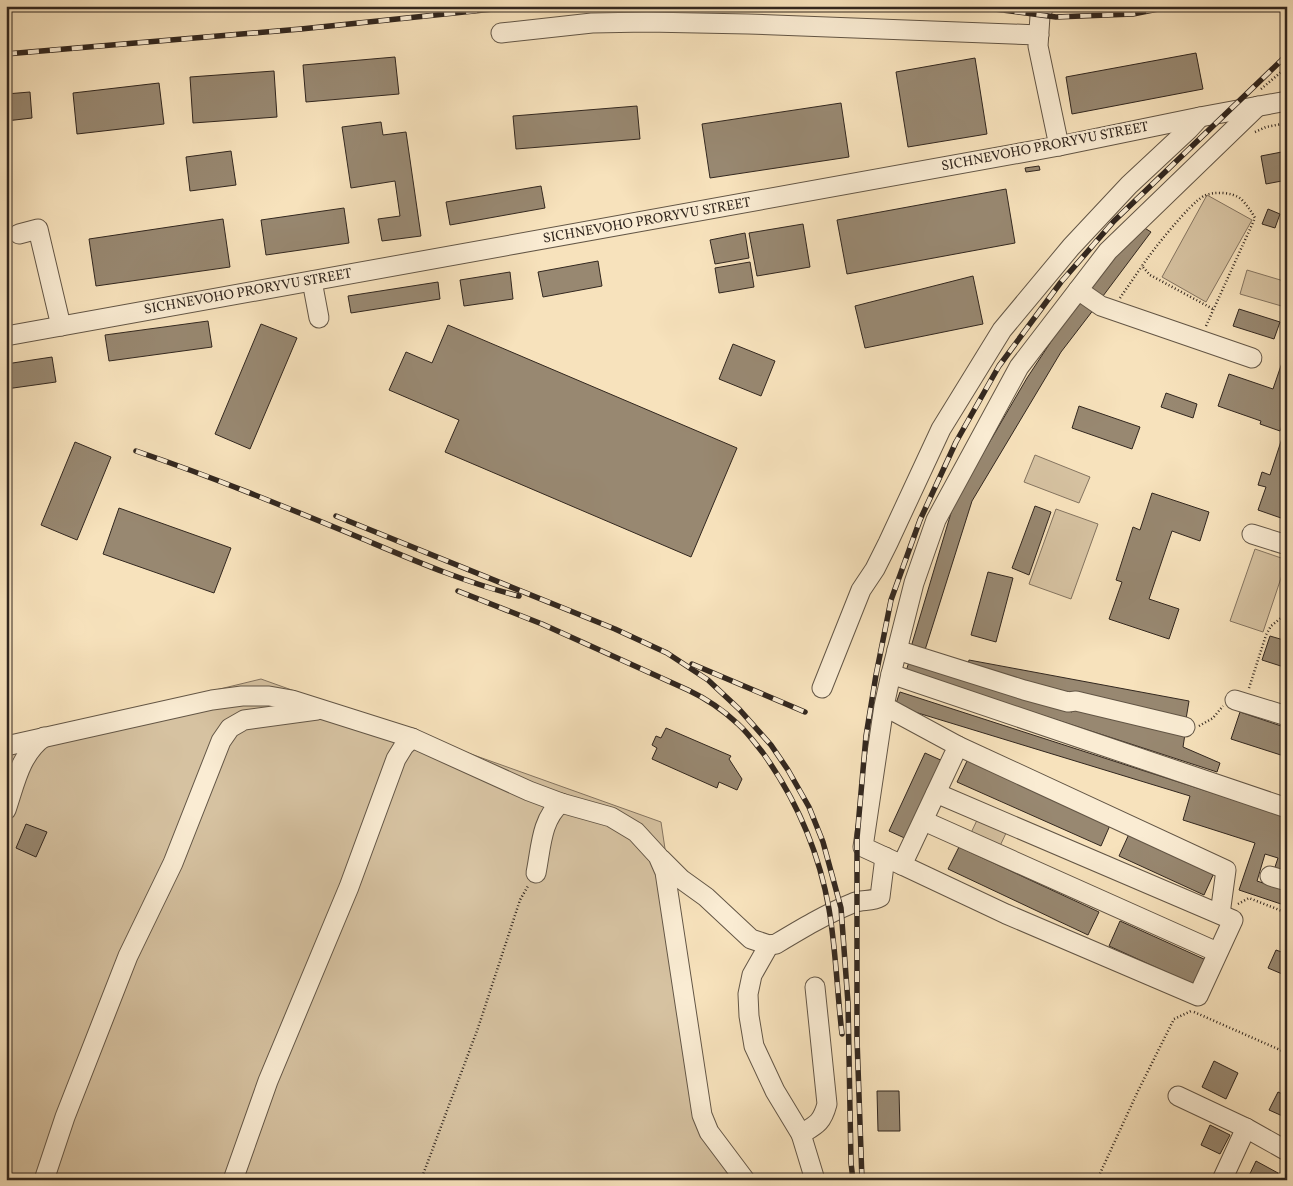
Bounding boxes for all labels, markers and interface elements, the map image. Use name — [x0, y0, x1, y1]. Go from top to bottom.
street label: SICHNEVOHO PRORYVU STREET — [940, 118, 1150, 176]
street label: SICHNEVOHO PRORYVU STREET — [542, 193, 752, 249]
street label: SICHNEVOHO PRORYVU STREET — [143, 264, 353, 320]

